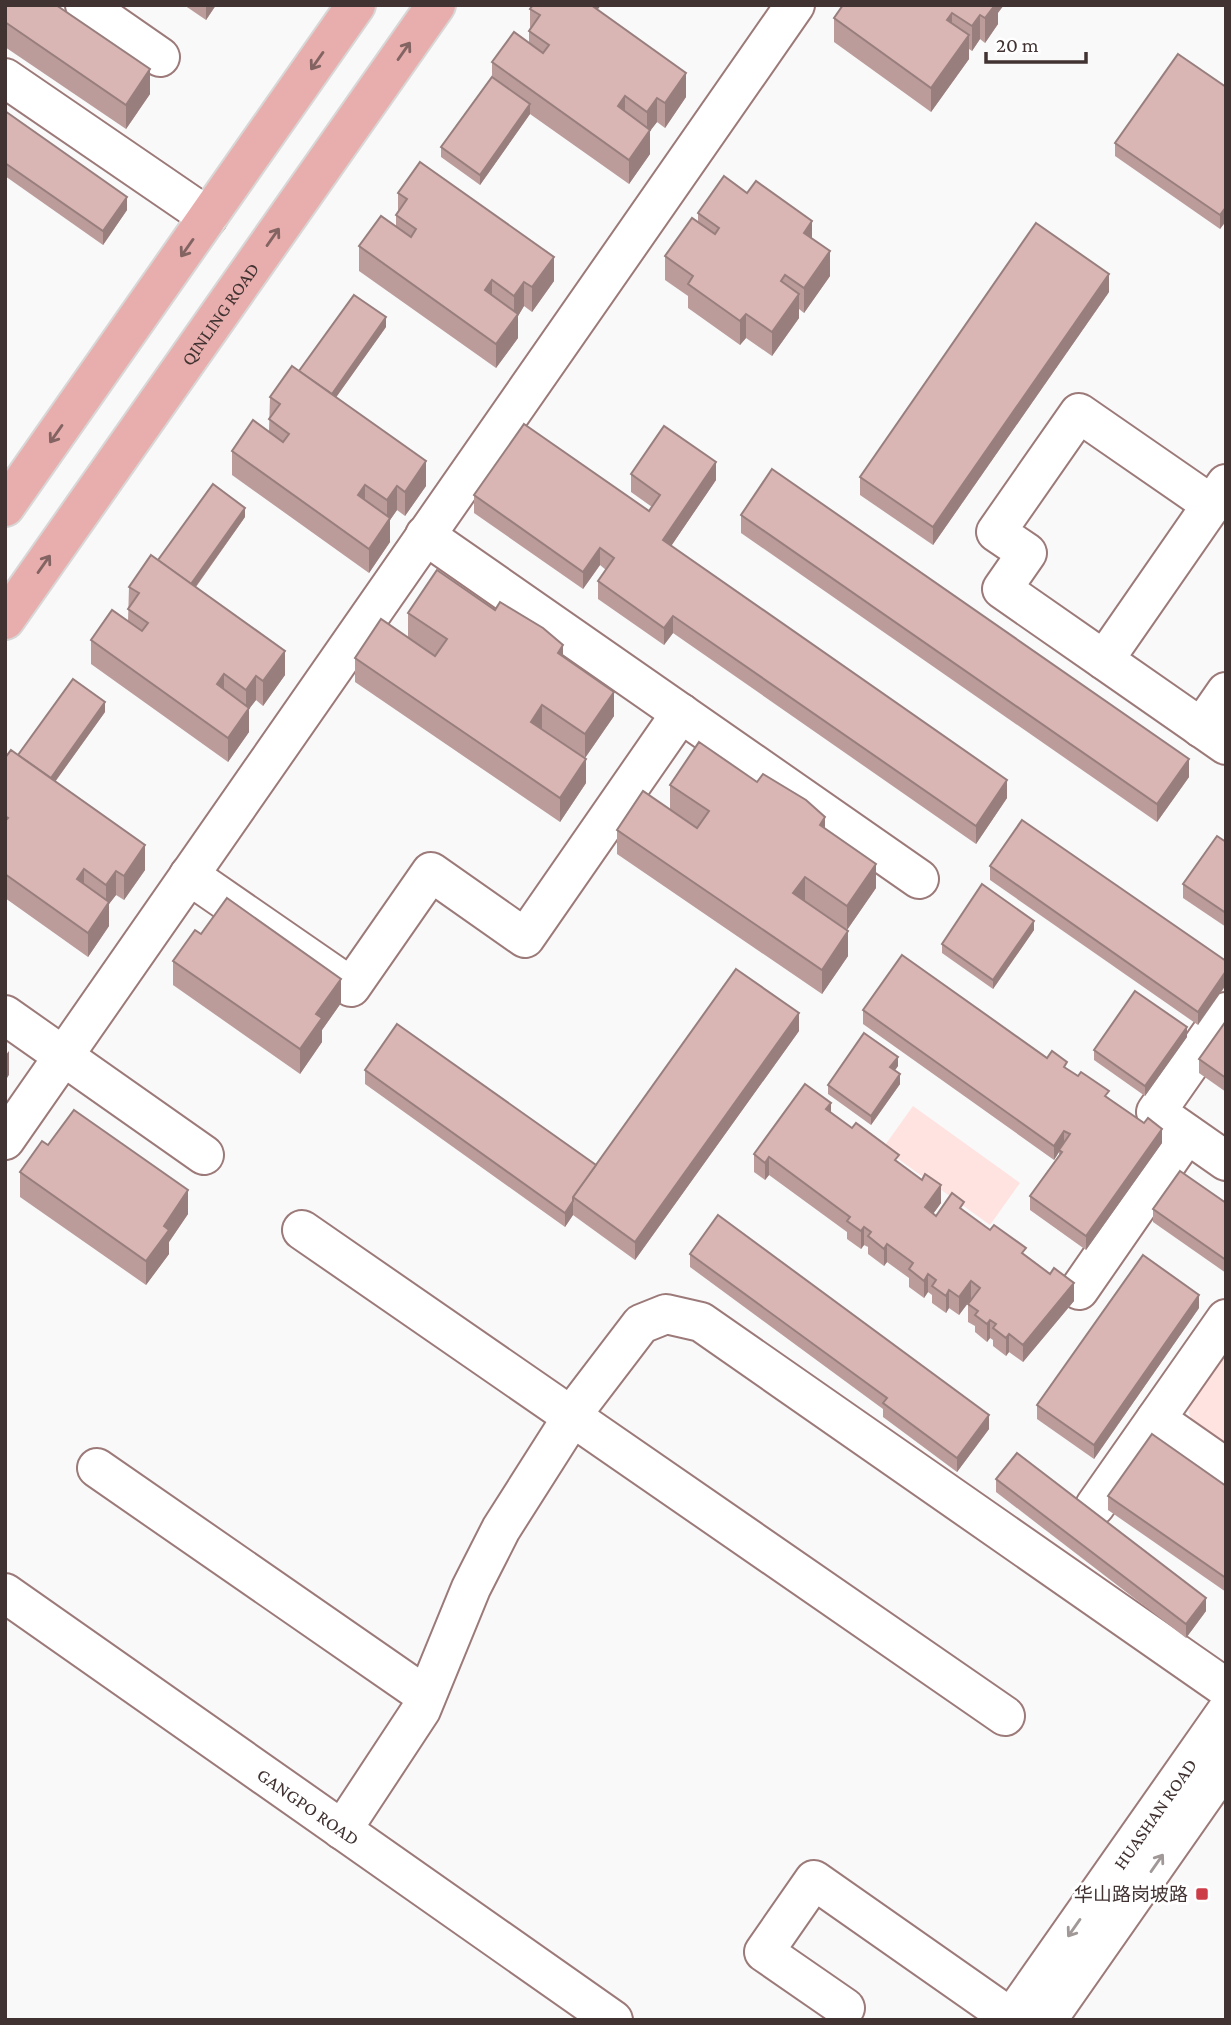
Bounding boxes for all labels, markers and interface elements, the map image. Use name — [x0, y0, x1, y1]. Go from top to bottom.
scale bar — [986, 21, 1086, 65]
text: 20 m — [996, 33, 1039, 57]
one-way arrow — [396, 42, 411, 61]
one-way arrow — [310, 51, 324, 70]
one-way arrow — [266, 228, 280, 248]
one-way arrow — [180, 238, 194, 257]
street label: QINLING ROAD — [177, 259, 263, 370]
one-way arrow — [49, 424, 63, 443]
one-way arrow — [37, 555, 51, 574]
street label: HUASHAN ROAD — [1109, 1755, 1201, 1873]
street label: GANGPO ROAD — [253, 1764, 363, 1850]
one-way arrow — [1150, 1854, 1164, 1873]
place label: 华山路岗坡路 — [1074, 1884, 1188, 1905]
marker: 华山路岗坡路 — [1194, 1886, 1210, 1902]
one-way arrow — [1067, 1918, 1081, 1937]

